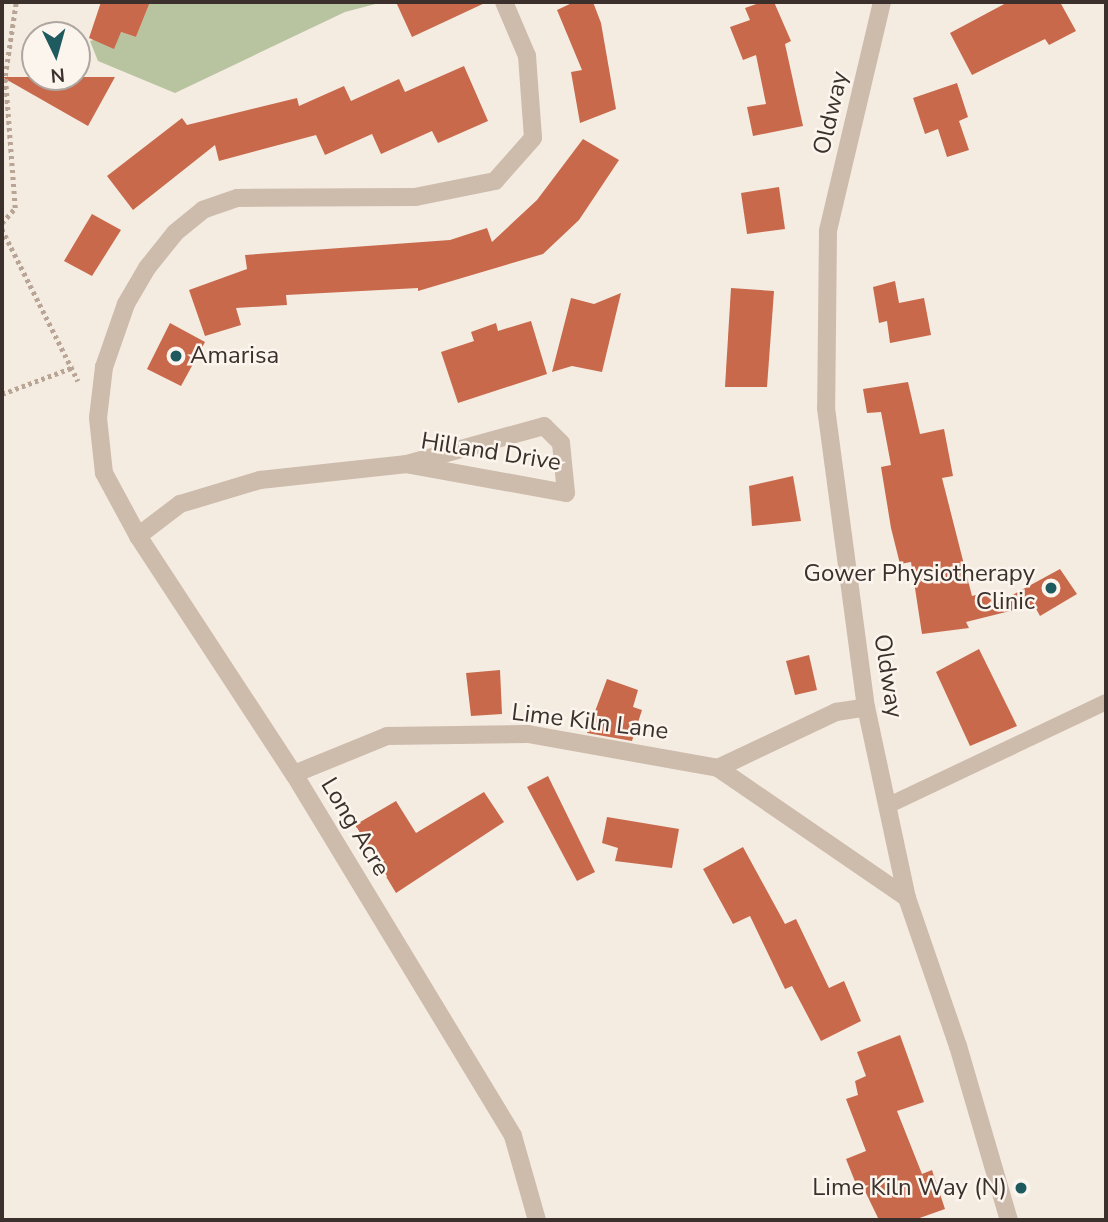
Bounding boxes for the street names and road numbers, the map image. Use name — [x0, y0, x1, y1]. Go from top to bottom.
street label: Oldway — [807, 69, 855, 157]
street label: Hilland Drive — [419, 427, 563, 477]
street label: Oldway — [867, 632, 909, 720]
street label: Lime Kiln Lane — [510, 698, 670, 746]
street label: Long Acre — [314, 773, 396, 881]

